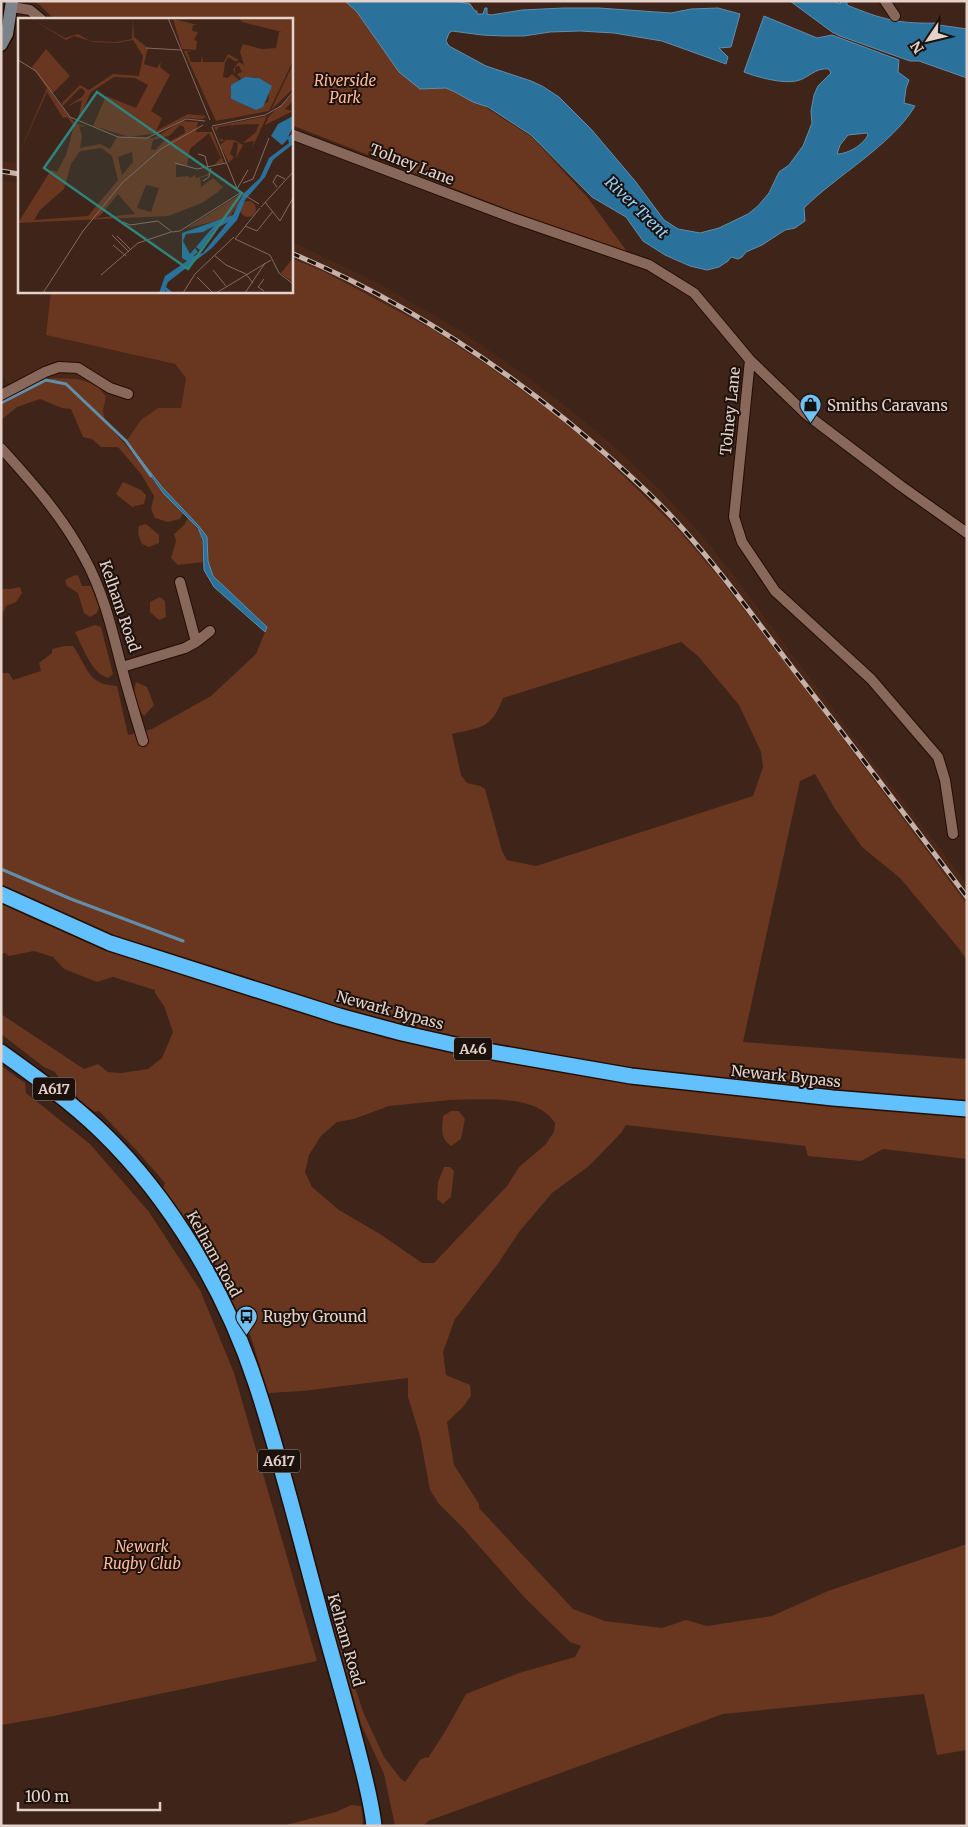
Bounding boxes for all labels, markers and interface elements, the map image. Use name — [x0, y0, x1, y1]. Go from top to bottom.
north arrow — [903, 15, 953, 65]
inset map — [18, 18, 292, 292]
text: N — [907, 38, 928, 57]
park label: Riverside Park — [314, 71, 376, 107]
street label: Tolney Lane — [367, 139, 457, 189]
water label: River Trent — [601, 172, 673, 243]
street label: Tolney Lane — [716, 366, 744, 456]
shop icon: Smiths Caravans — [799, 393, 823, 424]
place label: Smiths Caravans — [827, 396, 948, 415]
street label: Kelham Road — [95, 558, 145, 654]
street label: Newark Bypass — [334, 987, 446, 1033]
road number: A46 — [454, 1038, 492, 1060]
street label: Newark Bypass — [730, 1061, 842, 1091]
road number: A617 — [33, 1078, 75, 1100]
street label: Kelham Road — [182, 1208, 246, 1300]
bus stop icon: Rugby Ground — [235, 1304, 259, 1335]
place label: Rugby Ground — [263, 1307, 367, 1326]
road number: A617 — [258, 1450, 300, 1472]
park label: Newark Rugby Club — [103, 1537, 181, 1573]
street label: Kelham Road — [324, 1591, 368, 1689]
scale bar — [18, 1780, 160, 1812]
text: 100 m — [25, 1787, 69, 1806]

